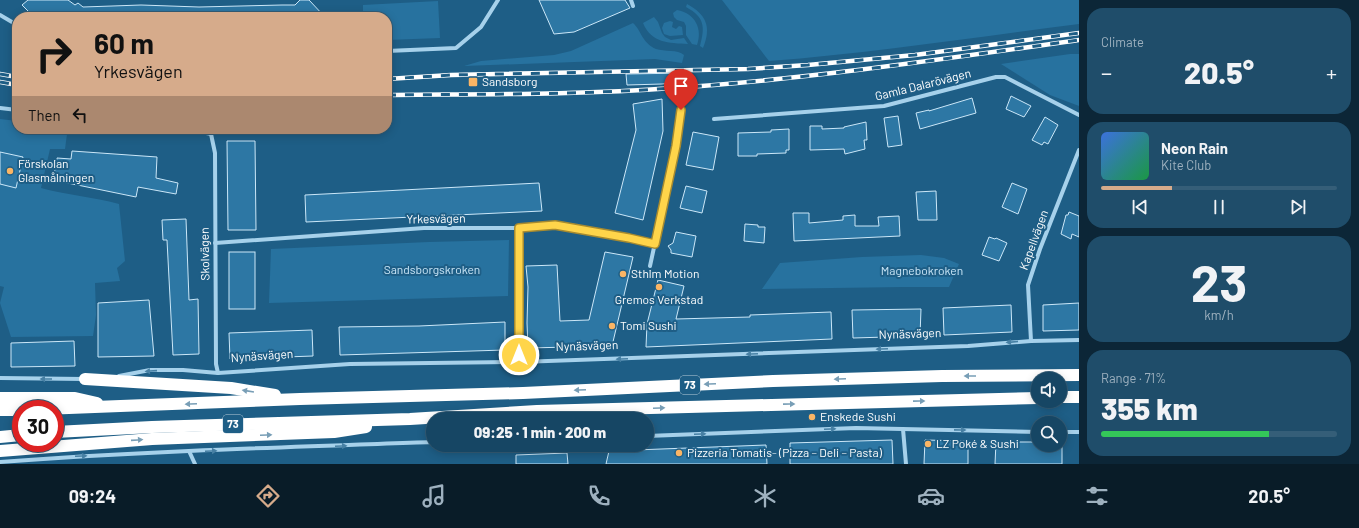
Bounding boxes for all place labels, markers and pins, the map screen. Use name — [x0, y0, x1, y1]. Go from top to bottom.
pin — [664, 69, 698, 110]
place label: Sandsborg — [482, 74, 537, 88]
marker: Sandsborg — [467, 76, 479, 88]
place label: Förskolan Glasmålningen — [18, 156, 94, 184]
marker: Förskolan Glasmålningen — [5, 166, 15, 176]
place label: Sthlm Motion — [631, 266, 699, 280]
marker: Sthlm Motion — [618, 269, 628, 279]
marker: Gremos Verkstad — [654, 282, 664, 292]
place label: Gremos Verkstad — [615, 292, 703, 306]
place label: Tomi Sushi — [620, 318, 677, 332]
marker: Tomi Sushi — [607, 321, 617, 331]
place label: Enskede Sushi — [820, 409, 896, 423]
marker: Enskede Sushi — [807, 412, 817, 422]
place label: LZ Poké & Sushi — [936, 436, 1019, 450]
marker: LZ Poké & Sushi — [923, 439, 933, 449]
place label: Pizzeria Tomatis- (Pizza – Deli – Pasta) — [687, 445, 883, 459]
marker: Pizzeria Tomatis- (Pizza – Deli – Pasta) — [674, 448, 684, 458]

